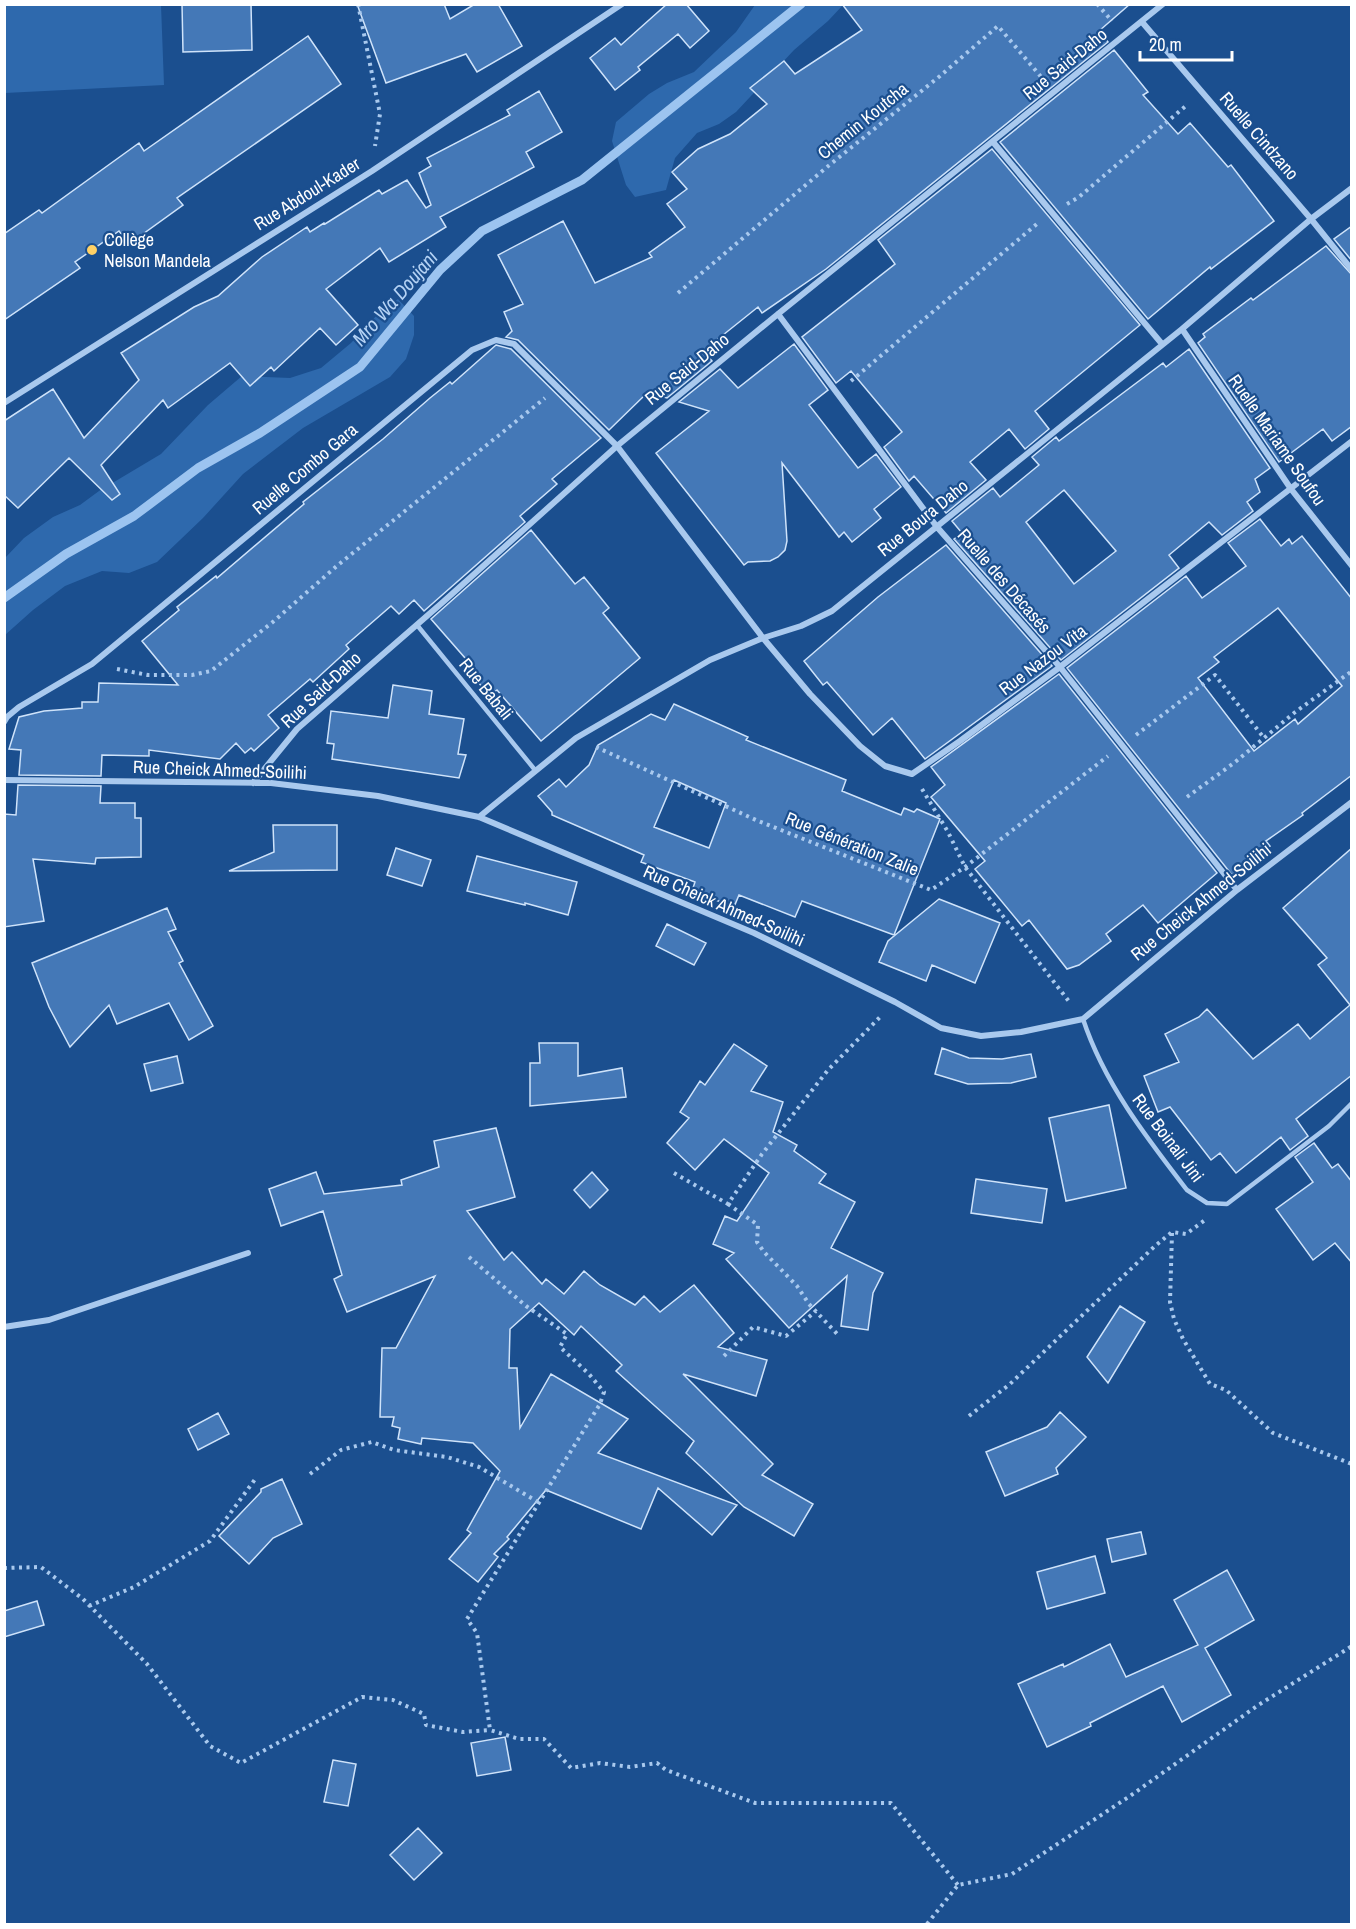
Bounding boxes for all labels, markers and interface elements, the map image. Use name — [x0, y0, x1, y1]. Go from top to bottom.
street label: Rue Said-Daho — [1017, 22, 1112, 105]
scale bar — [1140, 24, 1232, 62]
text: 20 m — [1149, 32, 1182, 57]
street label: Chemin Koutcha — [812, 76, 913, 165]
street label: Ruelle Cindzano — [1214, 86, 1305, 185]
street label: Rue Abdoul-Kader — [249, 151, 365, 236]
place label: Collège Nelson Mandela — [104, 227, 211, 273]
marker: Collège Nelson Mandela — [85, 243, 99, 257]
water label: Mro Wa Doujani — [346, 244, 444, 351]
street label: Rue Said-Daho — [639, 327, 734, 410]
street label: Ruelle Mariame Soufou — [1223, 369, 1332, 510]
street label: Ruelle Combo Gara — [247, 417, 363, 520]
street label: Rue Boura Daho — [872, 473, 973, 562]
street label: Ruelle des Décasés — [952, 523, 1057, 638]
street label: Rue Nazou Vita — [994, 618, 1092, 701]
street label: Rue Said-Daho — [275, 646, 366, 733]
street label: Rue Babali — [454, 652, 519, 725]
street label: Rue Cheick Ahmed-Soilihi — [133, 754, 307, 785]
street label: Rue Génération Zalie — [782, 805, 923, 882]
street label: Rue Cheick Ahmed-Soilihi — [1125, 837, 1276, 966]
street label: Rue Cheick Ahmed-Soilihi — [640, 859, 809, 952]
street label: Rue Boinali Jini — [1127, 1088, 1210, 1187]

